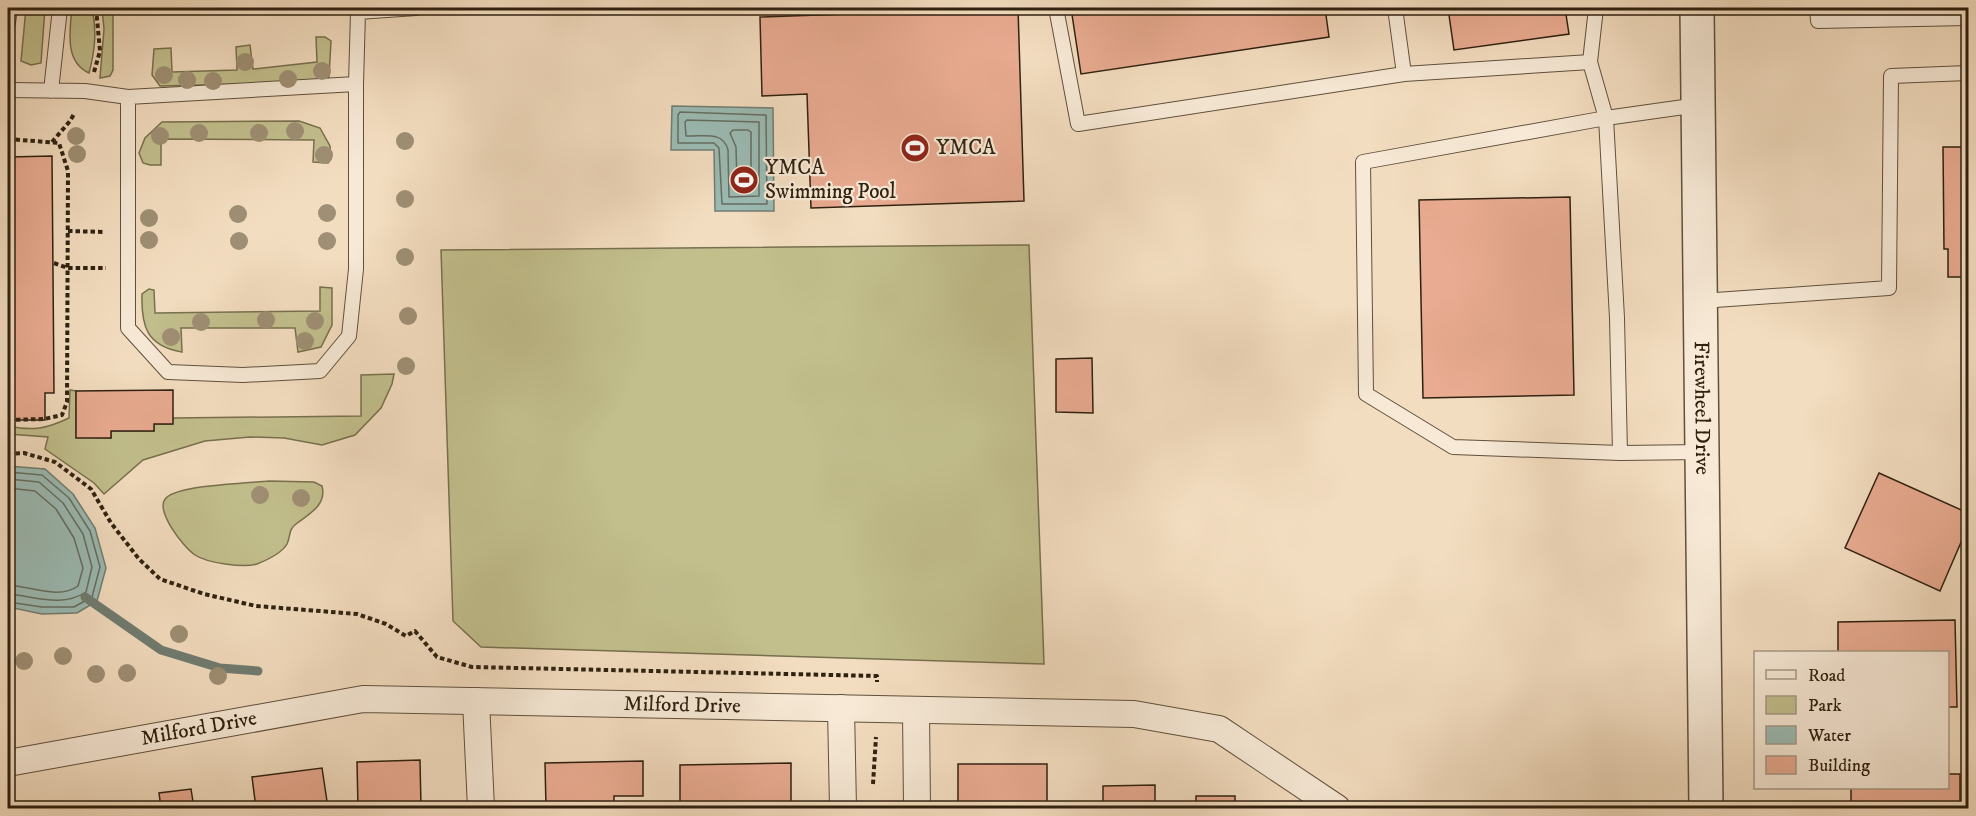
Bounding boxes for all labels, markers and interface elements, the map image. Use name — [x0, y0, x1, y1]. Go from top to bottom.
sports icon: YMCA — [899, 132, 931, 164]
place label: YMCA — [936, 135, 996, 161]
place label: YMCA Swimming Pool — [765, 155, 896, 205]
sports icon: YMCA Swimming Pool — [728, 164, 760, 196]
street label: Firewheel Drive — [1688, 341, 1715, 475]
legend — [1754, 651, 1949, 789]
text: Road — [1808, 665, 1845, 687]
street label: Milford Drive — [623, 691, 741, 719]
text: Park — [1808, 695, 1842, 717]
street label: Milford Drive — [139, 705, 259, 752]
text: Water — [1807, 725, 1851, 747]
text: Building — [1808, 755, 1870, 777]

